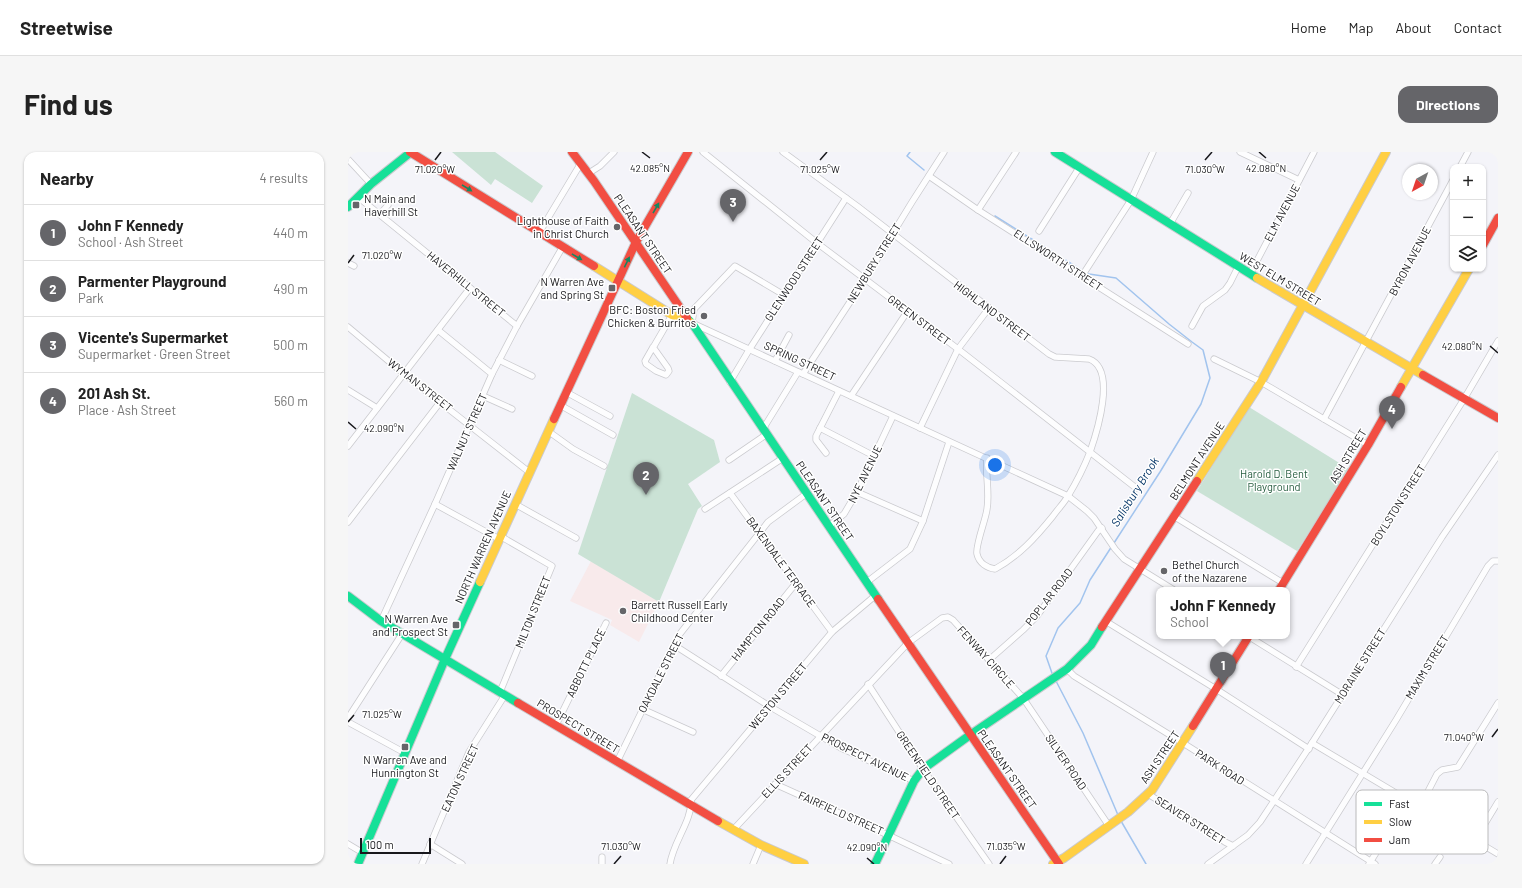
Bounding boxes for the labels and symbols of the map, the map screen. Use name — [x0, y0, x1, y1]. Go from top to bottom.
text: 42.085°N — [630, 162, 670, 174]
text: 42.080°N — [1246, 162, 1286, 174]
text: 71.020°W — [415, 163, 455, 175]
text: 71.025°W — [800, 163, 840, 175]
text: 71.030°W — [1185, 163, 1225, 175]
north arrow — [1402, 164, 1438, 200]
street label: ELM AVENUE — [1261, 181, 1302, 244]
one-way arrow — [461, 184, 473, 191]
pin: 3 — [720, 189, 746, 222]
street label: PLEASANT STREET — [612, 191, 675, 276]
place label: N Main and Haverhill St — [364, 192, 418, 218]
marker: N Main and Haverhill St — [351, 200, 361, 210]
one-way arrow — [652, 203, 659, 214]
place label: Lighthouse of Faith in Christ Church — [517, 214, 609, 240]
street label: NEWBURY STREET — [844, 221, 903, 305]
marker: Lighthouse of Faith in Christ Church — [612, 222, 622, 232]
street label: BYRON AVENUE — [1386, 224, 1433, 298]
street label: ELLSWORTH STREET — [1012, 226, 1105, 293]
street label: GLENWOOD STREET — [761, 234, 826, 323]
street label: HAVERHILL STREET — [425, 248, 508, 319]
text: 71.020°W — [362, 249, 402, 261]
street label: WEST ELM STREET — [1237, 249, 1323, 308]
one-way arrow — [572, 253, 582, 261]
one-way arrow — [624, 256, 630, 267]
place label: N Warren Ave and Spring St — [540, 275, 604, 301]
street label: HIGHLAND STREET — [951, 278, 1033, 344]
marker: N Warren Ave and Spring St — [607, 283, 617, 293]
street label: GREEN STREET — [885, 292, 953, 347]
place label: BFC: Boston Fried Chicken & Burritos — [608, 303, 696, 329]
marker: BFC: Boston Fried Chicken & Burritos — [699, 311, 709, 321]
street label: SPRING STREET — [762, 338, 838, 383]
text: 42.080°N — [1442, 340, 1482, 352]
street label: WYMAN STREET — [385, 355, 455, 414]
street label: WALNUT STREET — [444, 391, 489, 473]
pin: 4 — [1379, 396, 1405, 429]
street label: BELMONT AVENUE — [1166, 419, 1227, 502]
text: 42.090°N — [364, 422, 404, 434]
street label: ASH STREET — [1326, 426, 1369, 485]
street label: NYE AVENUE — [845, 442, 884, 505]
water label: Salisbury Brook — [1107, 454, 1161, 529]
your location — [985, 455, 1005, 475]
street label: PLEASANT STREET — [794, 458, 857, 543]
pin: 2 — [633, 462, 659, 495]
street label: BOYLSTON STREET — [1367, 462, 1428, 548]
park label: Harold D. Bent Playground — [1240, 467, 1308, 493]
street label: NORTH WARREN AVENUE — [452, 488, 513, 605]
street label: BAXENDALE TERRACE — [744, 514, 819, 610]
place label: Bethel Church of the Nazarene — [1172, 558, 1247, 584]
street label: POPLAR ROAD — [1022, 565, 1075, 628]
marker: Bethel Church of the Nazarene — [1159, 566, 1169, 576]
street label: MILTON STREET — [512, 574, 553, 650]
street label: HAMPTON ROAD — [728, 594, 787, 663]
place label: Barrett Russell Early Childhood Center — [631, 598, 727, 624]
marker: Barrett Russell Early Childhood Center — [618, 606, 628, 616]
place label: N Warren Ave and Prospect St — [372, 612, 448, 638]
marker: N Warren Ave and Prospect St — [451, 620, 461, 630]
street label: FENWAY CIRCLE — [955, 623, 1018, 691]
street label: ABBOTT PLACE — [563, 626, 608, 699]
street label: MORAINE STREET — [1331, 626, 1388, 706]
street label: OAKDALE STREET — [635, 631, 686, 715]
street label: MAXIM STREET — [1402, 632, 1451, 701]
pin: 1 — [1210, 652, 1236, 685]
street label: WESTON STREET — [746, 660, 809, 732]
street label: PROSPECT STREET — [535, 696, 622, 755]
text: 71.025°W — [362, 708, 402, 720]
street label: PLEASANT STREET — [975, 727, 1040, 811]
street label: GREENFIELD STREET — [894, 728, 963, 821]
street label: ASH STREET — [1137, 728, 1182, 786]
street label: PROSPECT AVENUE — [820, 730, 911, 783]
street label: SILVER ROAD — [1043, 731, 1090, 792]
text: 71.040°W — [1444, 731, 1484, 743]
street label: ELLIS STREET — [758, 741, 815, 800]
marker: N Warren Ave and Hunnington St — [400, 742, 410, 752]
street label: EATON STREET — [438, 742, 481, 814]
street label: PARK ROAD — [1193, 746, 1247, 787]
place label: N Warren Ave and Hunnington St — [363, 753, 447, 779]
street label: FAIRFIELD STREET — [797, 788, 886, 837]
legend — [1356, 790, 1488, 854]
street label: SEAVER STREET — [1153, 793, 1228, 846]
text: Fast — [1389, 797, 1410, 810]
text: Slow — [1389, 815, 1412, 828]
text: Jam — [1389, 833, 1410, 846]
scale bar — [360, 836, 431, 855]
text: 71.030°W — [601, 840, 641, 852]
text: 71.035°W — [986, 840, 1026, 852]
text: 42.090°N — [847, 841, 887, 853]

